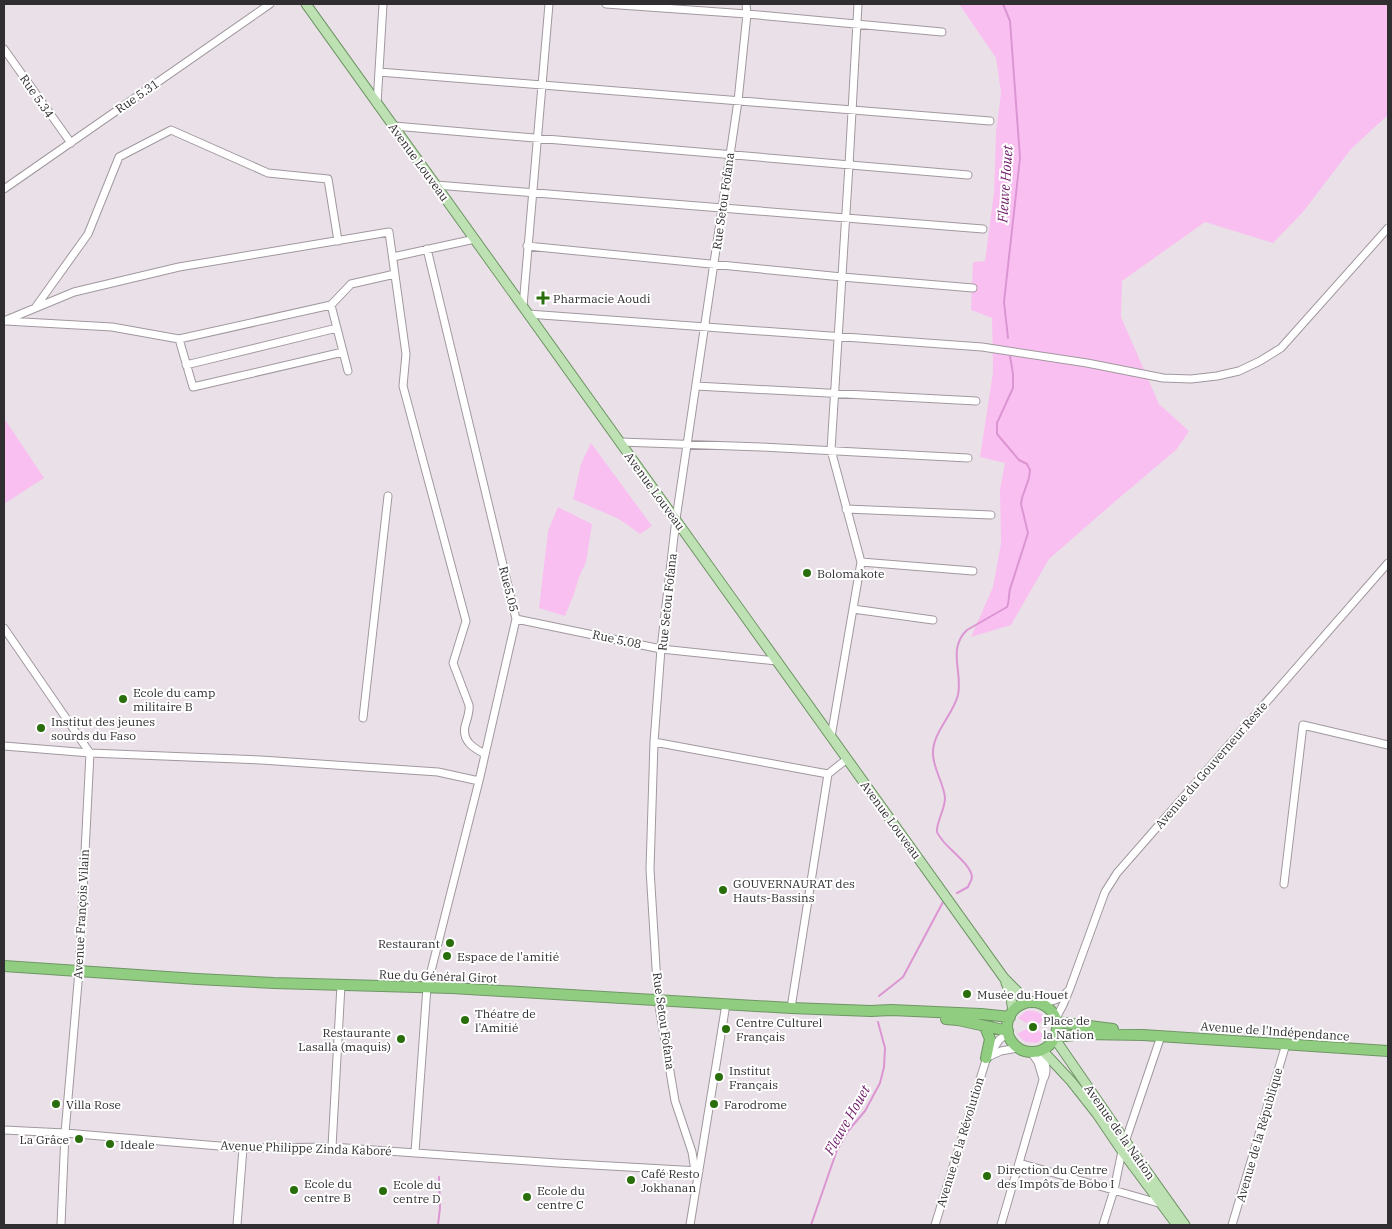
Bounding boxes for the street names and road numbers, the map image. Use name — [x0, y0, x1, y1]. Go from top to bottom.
street label: Rue 5.34 — [17, 71, 57, 121]
street label: Rue 5.31 — [112, 76, 162, 116]
street label: Avenue Louveau — [386, 120, 453, 205]
street label: Rue Setou Fofana — [709, 151, 737, 251]
street label: Avenue Louveau — [622, 449, 689, 534]
street label: Rue Setou Fofana — [654, 552, 680, 651]
street label: Rue5.05 — [496, 565, 522, 613]
street label: Rue 5.08 — [591, 627, 643, 651]
street label: Avenue du Gouverneur Reste — [1152, 698, 1270, 832]
street label: Avenue Louveau — [858, 778, 925, 863]
street label: Avenue François Vilain — [70, 848, 92, 979]
street label: Rue du Général Girot — [379, 966, 497, 986]
street label: Rue Setou Fofana — [650, 971, 678, 1071]
street label: Avenue de l'Indépendance — [1200, 1018, 1350, 1044]
street label: Avenue de la République — [1233, 1066, 1285, 1204]
street label: Avenue de la Révolution — [933, 1075, 987, 1209]
street label: Avenue de la Nation — [1082, 1082, 1159, 1183]
street label: Avenue Philippe Zinda Kaboré — [220, 1138, 392, 1158]

